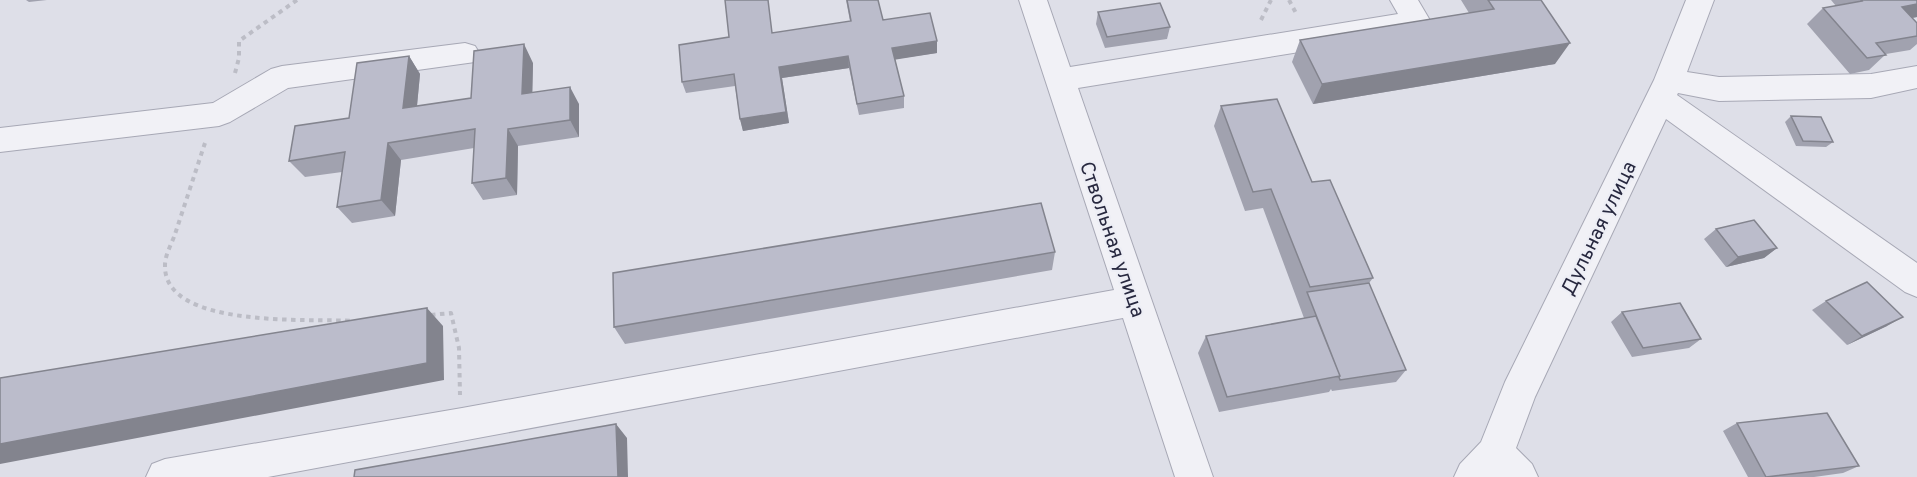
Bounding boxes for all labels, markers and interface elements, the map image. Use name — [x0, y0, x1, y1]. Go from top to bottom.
street label: Дульная улица — [1556, 157, 1644, 300]
street label: Ствольная улица — [1072, 158, 1150, 321]

